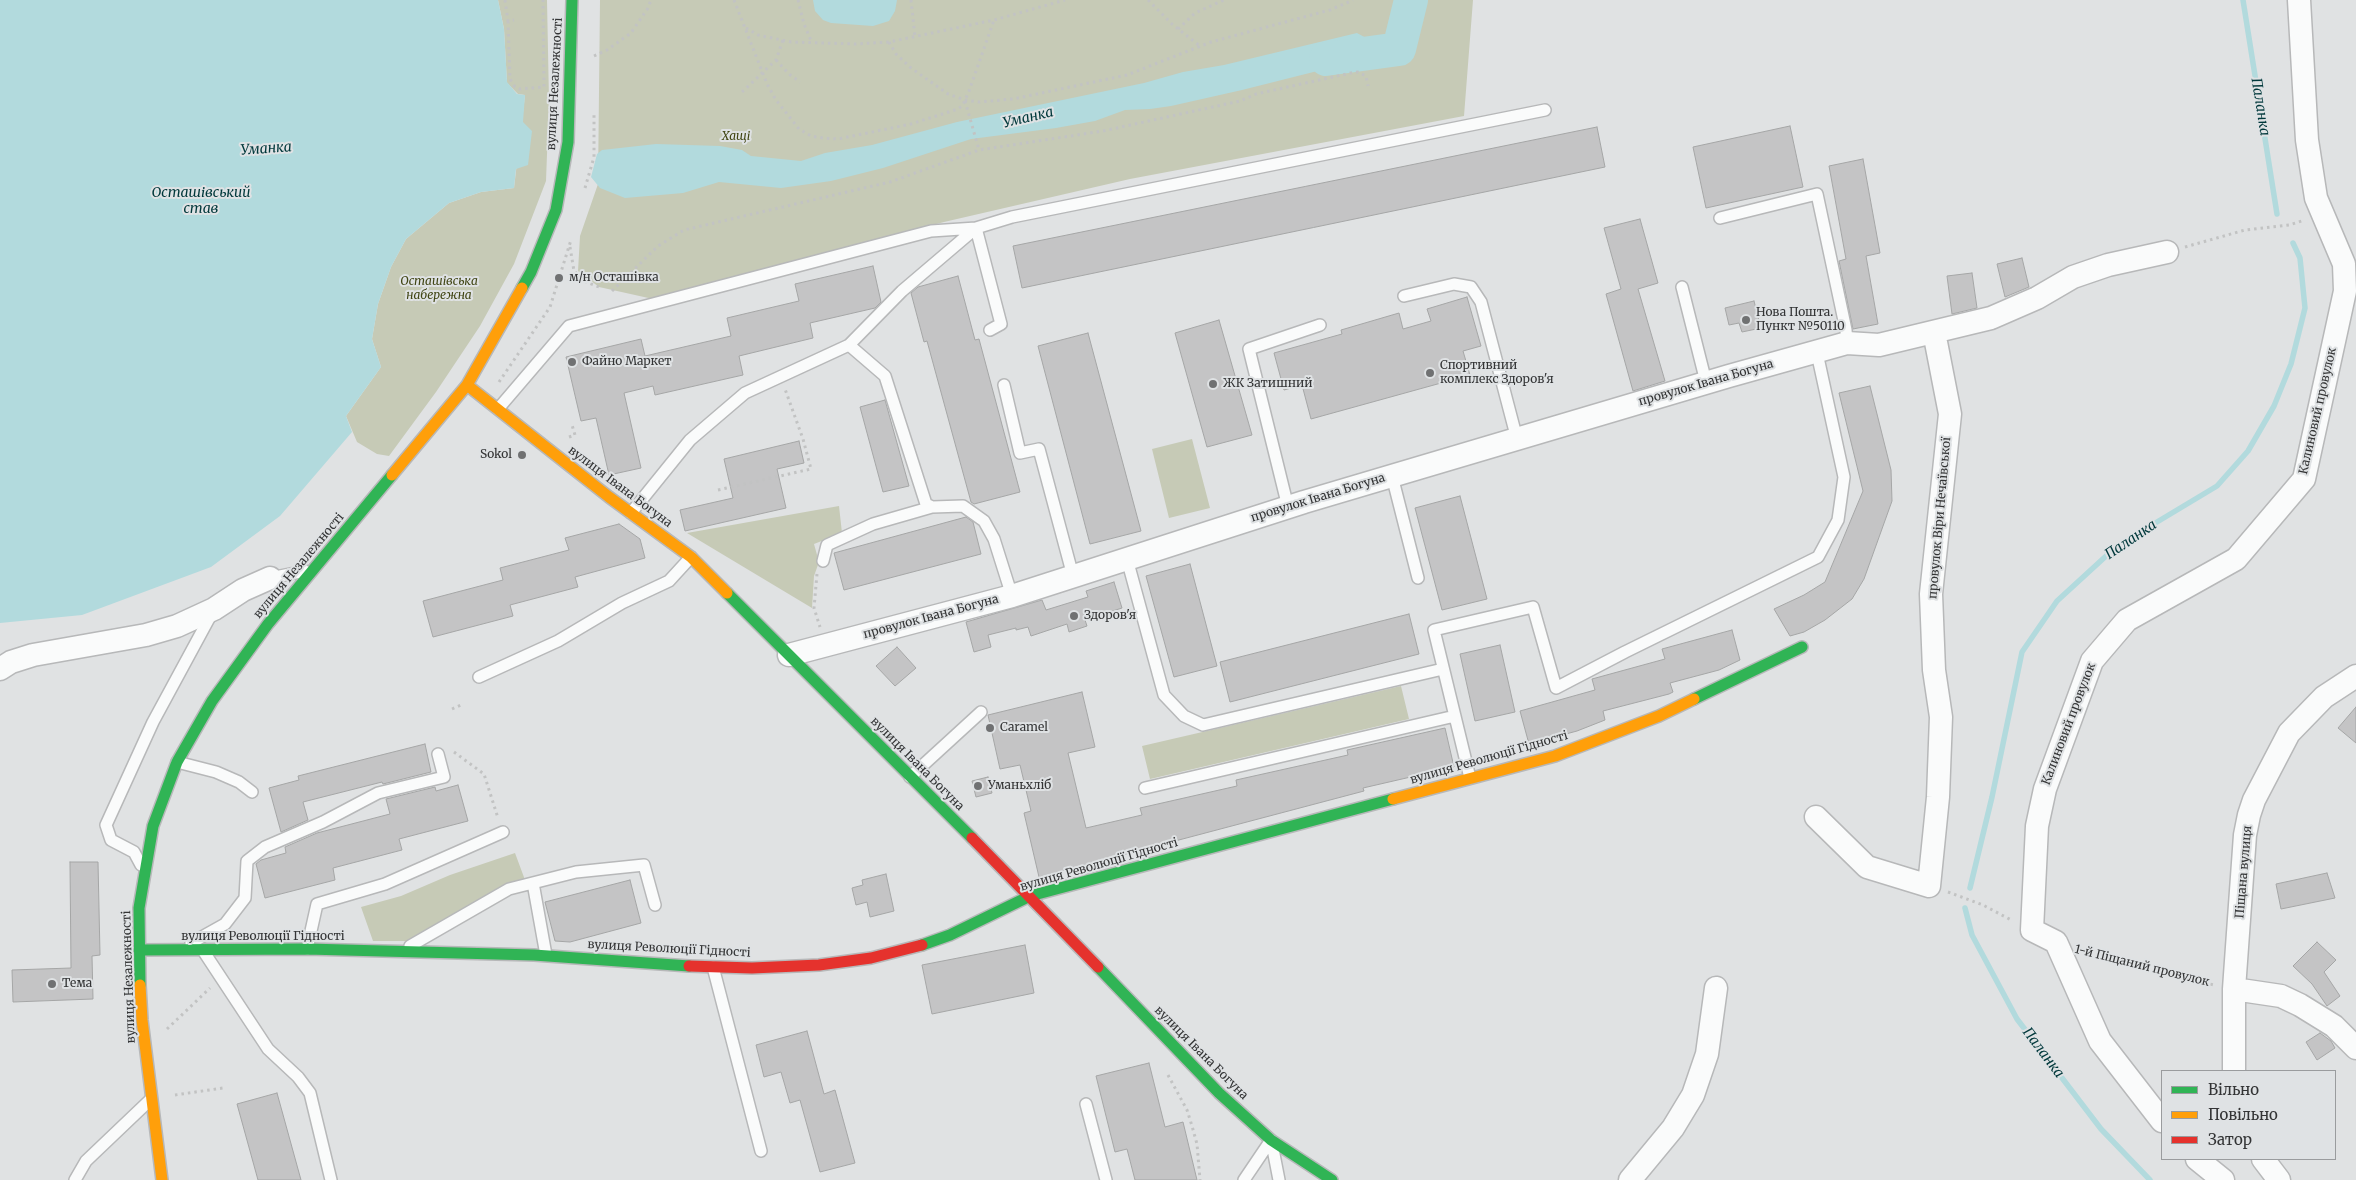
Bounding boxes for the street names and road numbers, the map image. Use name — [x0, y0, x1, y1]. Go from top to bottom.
street label: вулиця Незалежності — [544, 17, 566, 151]
street label: Калиновий провулок — [2296, 346, 2340, 476]
street label: провулок Івана Богуна — [1637, 357, 1775, 409]
street label: провулок Віри Нечаївської — [1926, 436, 1954, 600]
street label: вулиця Івана Богуна — [565, 443, 675, 531]
street label: провулок Івана Богуна — [1249, 471, 1387, 525]
street label: вулиця Незалежності — [251, 510, 347, 622]
street label: провулок Івана Богуна — [862, 592, 1000, 642]
street label: Калиновий провулок — [2039, 661, 2099, 787]
street label: вулиця Івана Богуна — [867, 714, 967, 814]
street label: вулиця Революції Гідності — [1409, 729, 1569, 787]
street label: Піщана вулиця — [2233, 825, 2255, 919]
street label: вулиця Революції Гідності — [1019, 836, 1179, 894]
street label: вулиця Незалежності — [119, 910, 139, 1044]
street label: вулиця Революції Гідності — [181, 930, 345, 944]
street label: вулиця Революції Гідності — [587, 938, 751, 960]
street label: 1-й Піщаний провулок — [2073, 942, 2211, 990]
street label: вулиця Івана Богуна — [1151, 1003, 1251, 1103]

